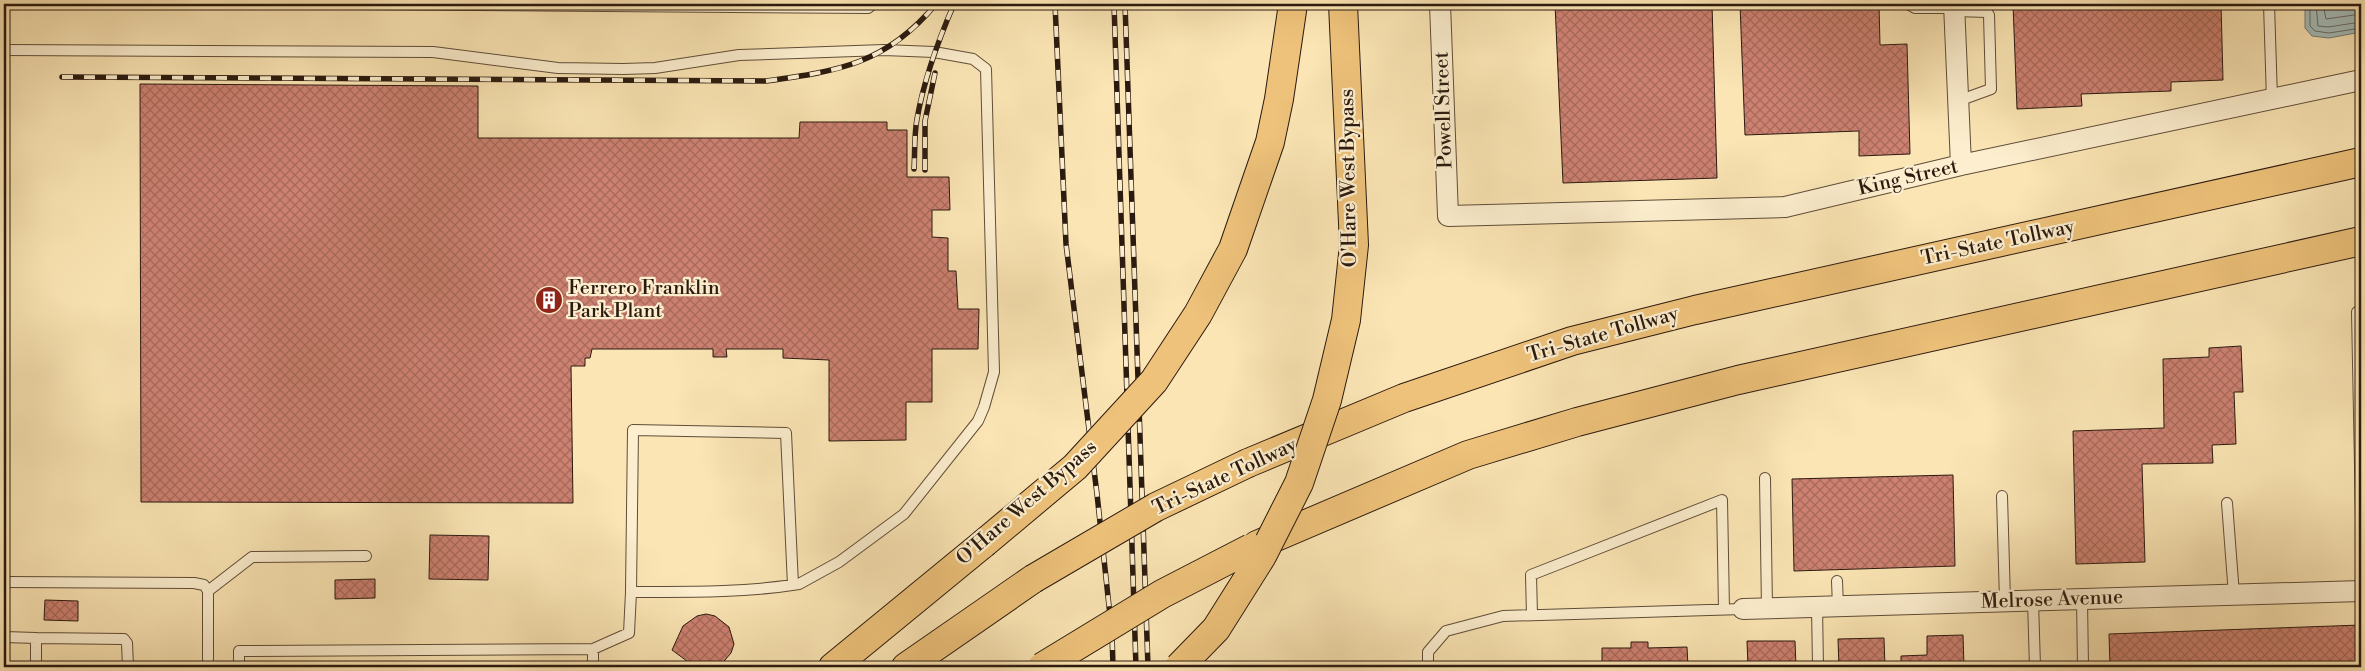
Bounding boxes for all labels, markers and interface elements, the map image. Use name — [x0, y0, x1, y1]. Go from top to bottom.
street label: Powell Street — [1429, 51, 1459, 169]
street label: O'Hare West Bypass — [1335, 89, 1363, 267]
street label: King Street — [1856, 154, 1960, 202]
street label: Tri-State Tollway — [1919, 214, 2077, 271]
place label: Ferrero Franklin Park Plant — [568, 276, 720, 324]
building icon: Ferrero Franklin Park Plant — [534, 285, 564, 315]
street label: Tri-State Tollway — [1524, 301, 1682, 369]
street label: Tri-State Tollway — [1149, 433, 1301, 521]
street label: O'Hare West Bypass — [951, 435, 1103, 571]
street label: Melrose Avenue — [1980, 585, 2124, 615]

